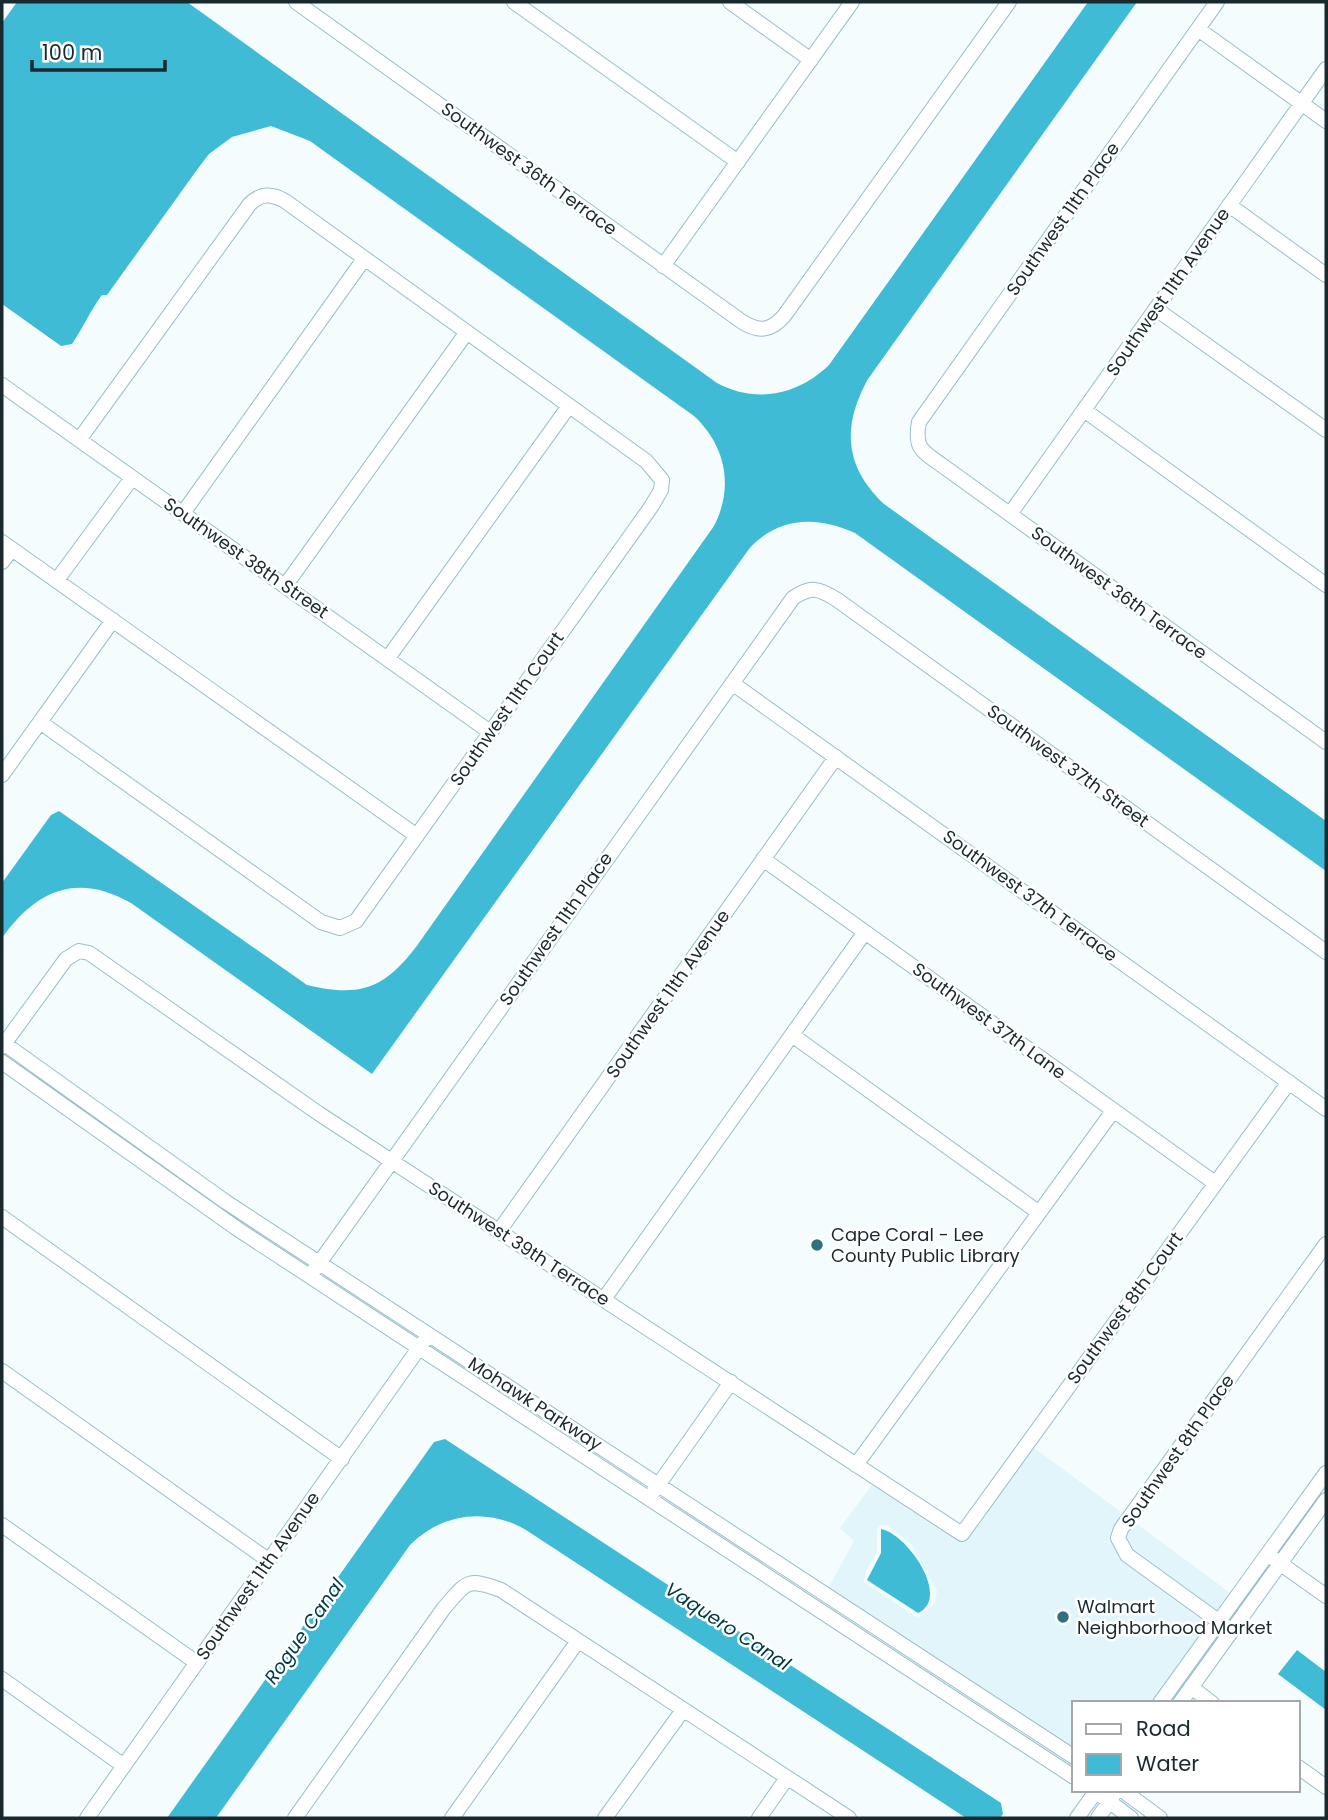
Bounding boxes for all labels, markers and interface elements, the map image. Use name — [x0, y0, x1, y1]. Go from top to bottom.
scale bar — [32, 28, 164, 72]
text: 100 m — [42, 38, 102, 67]
street label: Southwest 36th Terrace — [436, 96, 622, 241]
street label: Southwest 11th Place — [1000, 137, 1125, 300]
street label: Southwest 11th Avenue — [1100, 202, 1235, 381]
street label: Southwest 38th Street — [159, 491, 334, 624]
street label: Southwest 36th Terrace — [1026, 520, 1212, 665]
street label: Southwest 11th Court — [444, 627, 569, 791]
street label: Southwest 37th Street — [982, 698, 1154, 833]
street label: Southwest 37th Terrace — [938, 824, 1123, 967]
street label: Southwest 11th Place — [493, 847, 618, 1010]
street label: Southwest 11th Avenue — [600, 904, 735, 1083]
street label: Southwest 37th Lane — [907, 956, 1071, 1085]
street label: Southwest 39th Terrace — [424, 1175, 615, 1312]
place label: Cape Coral - Lee County Public Library — [831, 1222, 1020, 1268]
street label: Southwest 8th Court — [1061, 1226, 1188, 1389]
marker: Cape Coral - Lee County Public Library — [809, 1237, 825, 1253]
street label: Mohawk Parkway — [463, 1351, 607, 1456]
street label: Southwest 8th Place — [1115, 1369, 1240, 1532]
street label: Southwest 11th Avenue — [190, 1486, 325, 1665]
water label: Rogue Canal — [258, 1573, 351, 1690]
water label: Vaquero Canal — [660, 1576, 796, 1677]
place label: Walmart Neighborhood Market — [1077, 1594, 1272, 1640]
marker: Walmart Neighborhood Market — [1055, 1609, 1071, 1625]
legend — [1072, 1701, 1300, 1792]
text: Road — [1136, 1714, 1191, 1743]
text: Water — [1136, 1749, 1199, 1778]

